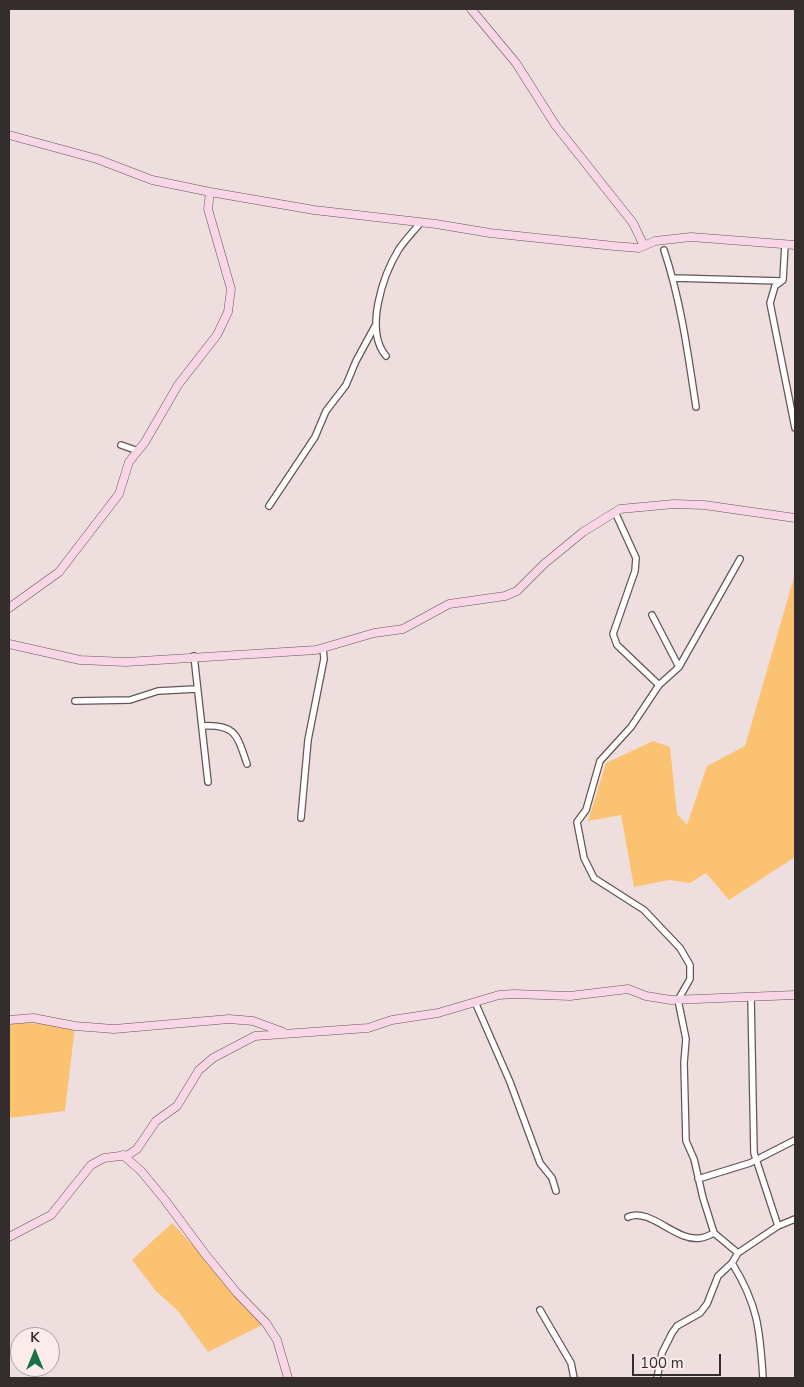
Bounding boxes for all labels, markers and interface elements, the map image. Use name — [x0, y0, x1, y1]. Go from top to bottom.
north arrow — [10, 1327, 60, 1377]
text: K — [30, 1328, 40, 1347]
scale bar — [634, 1344, 723, 1376]
text: 100 m — [640, 1353, 684, 1373]

